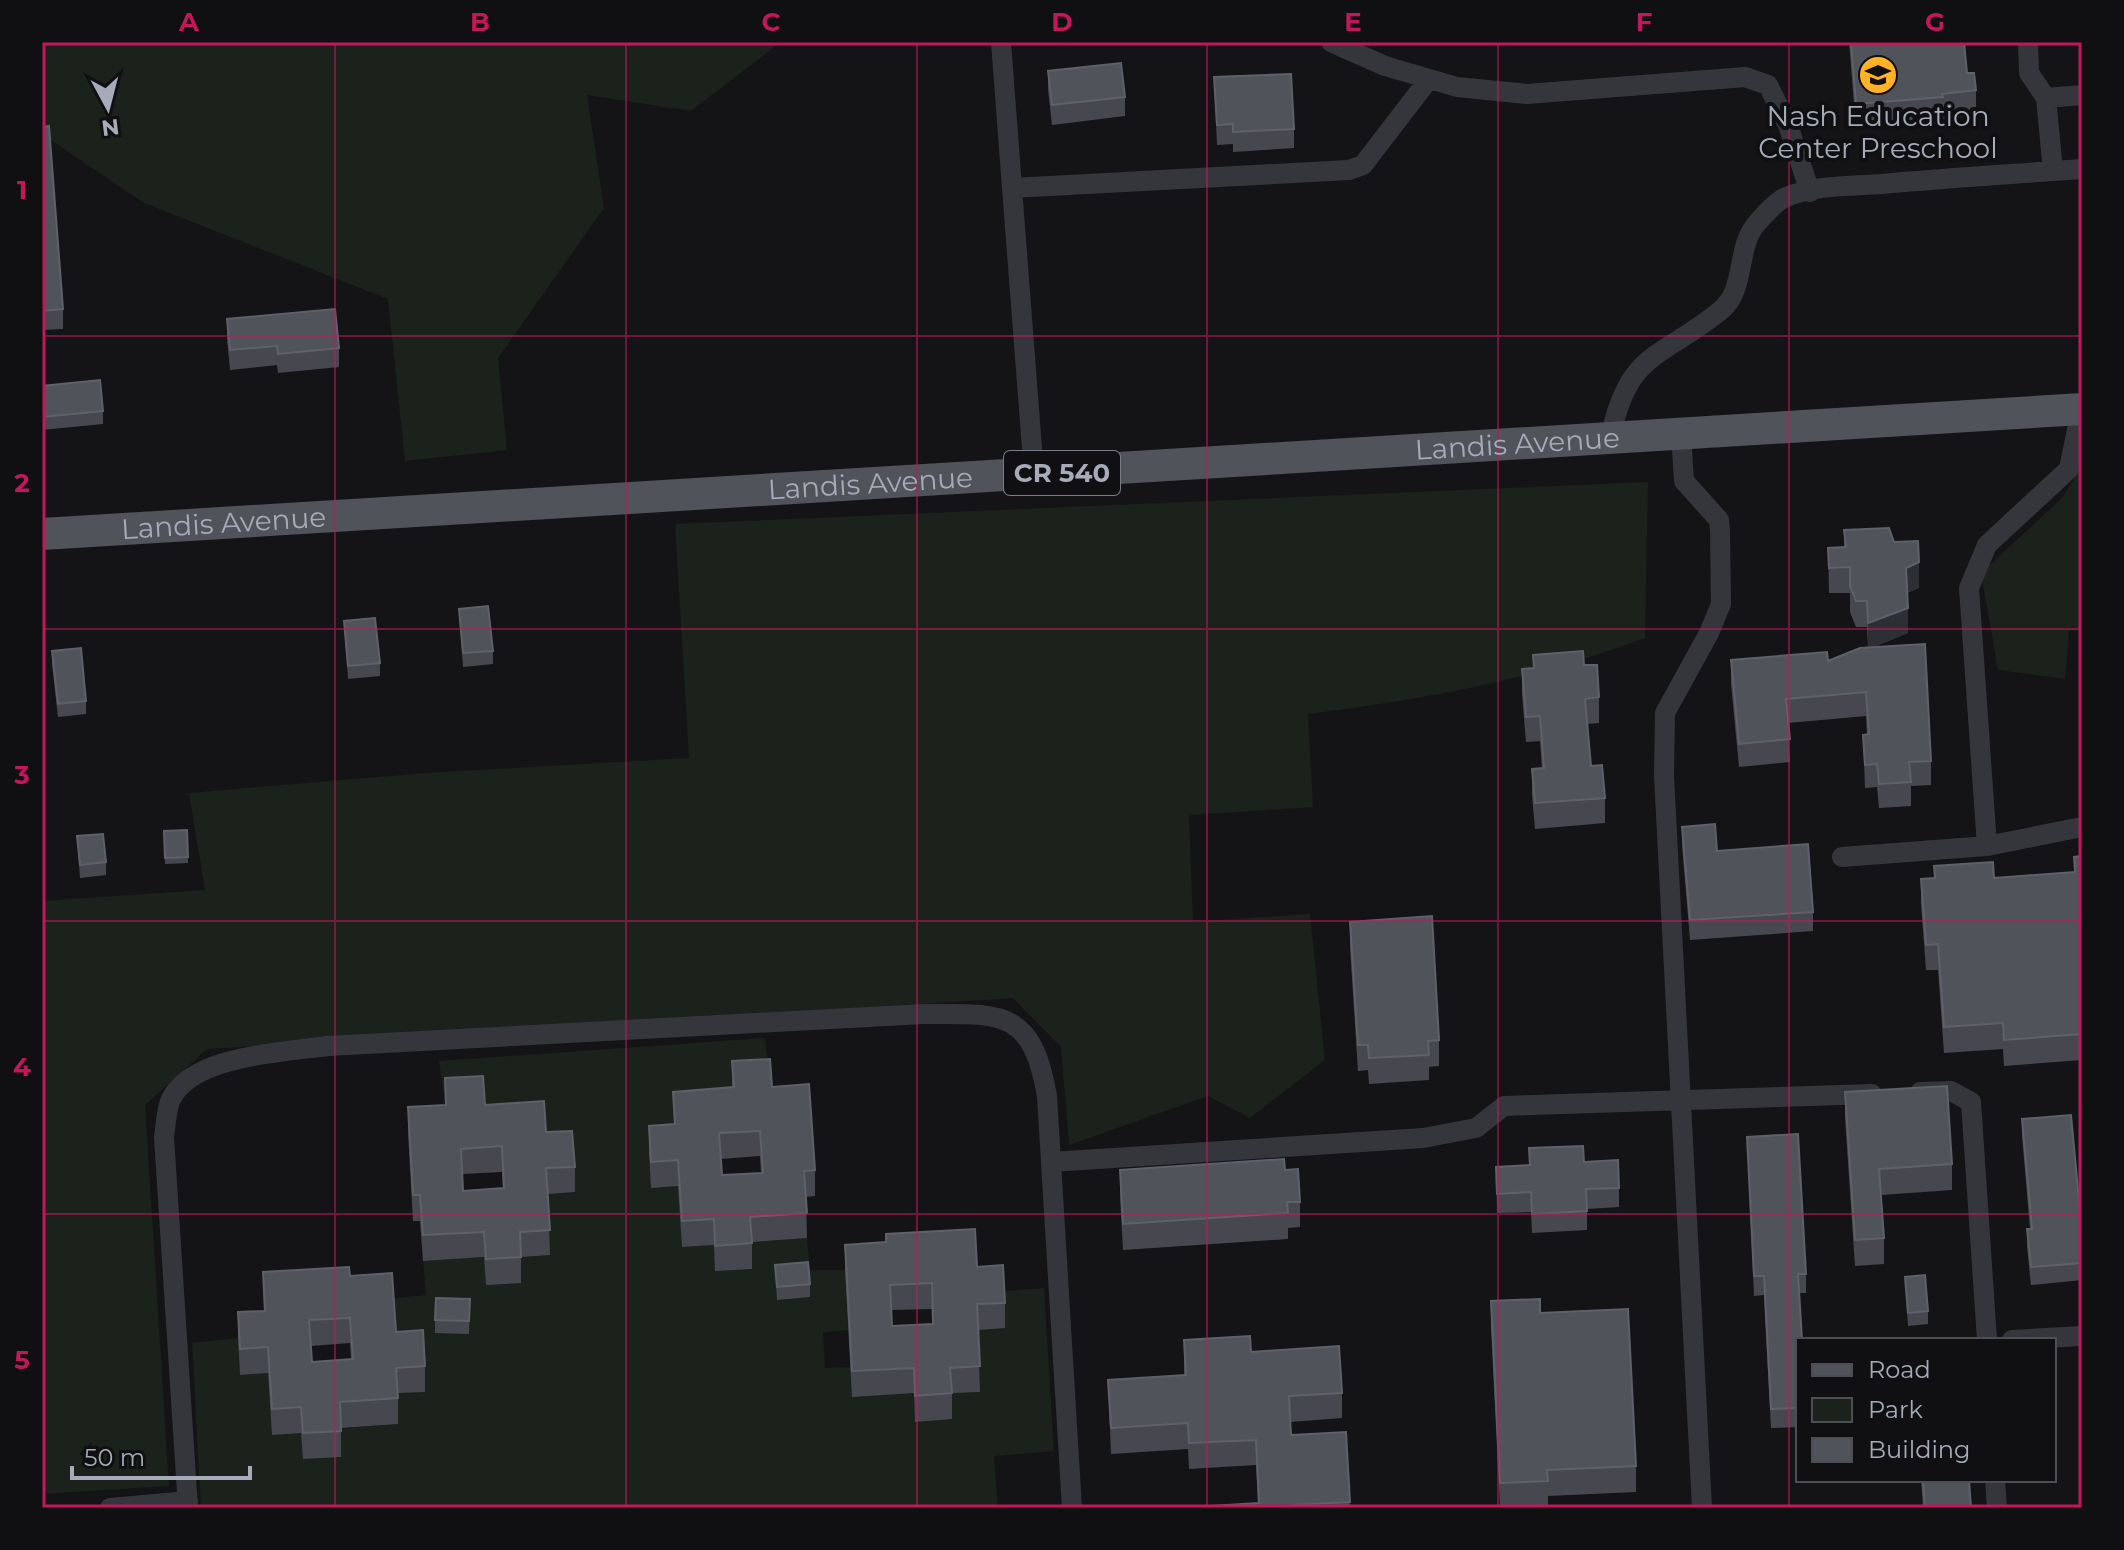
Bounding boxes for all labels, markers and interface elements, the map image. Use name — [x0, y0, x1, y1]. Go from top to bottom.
text: A — [178, 6, 200, 38]
text: B — [470, 6, 490, 38]
text: C — [762, 6, 781, 38]
text: D — [1051, 6, 1073, 38]
text: E — [1344, 6, 1362, 38]
text: F — [1636, 6, 1652, 38]
text: G — [1925, 6, 1945, 38]
school or university icon: Nash Education Center Preschool — [1857, 54, 1899, 96]
north arrow — [68, 68, 148, 148]
place label: Nash Education Center Preschool — [1758, 99, 1998, 165]
text: N — [100, 113, 121, 142]
text: 1 — [17, 174, 27, 206]
street label: Landis Avenue — [1414, 420, 1621, 467]
road number: CR 540 — [1004, 451, 1120, 495]
street label: Landis Avenue — [767, 460, 974, 506]
text: 2 — [14, 467, 30, 499]
street label: Landis Avenue — [120, 500, 327, 546]
text: 3 — [13, 759, 30, 791]
text: 4 — [13, 1051, 31, 1083]
legend — [1796, 1338, 2056, 1482]
text: 5 — [14, 1344, 30, 1376]
text: Road — [1868, 1355, 1931, 1384]
text: Park — [1868, 1395, 1923, 1424]
scale bar — [72, 1430, 250, 1480]
text: Building — [1868, 1435, 1971, 1464]
text: 50 m — [84, 1443, 145, 1472]

